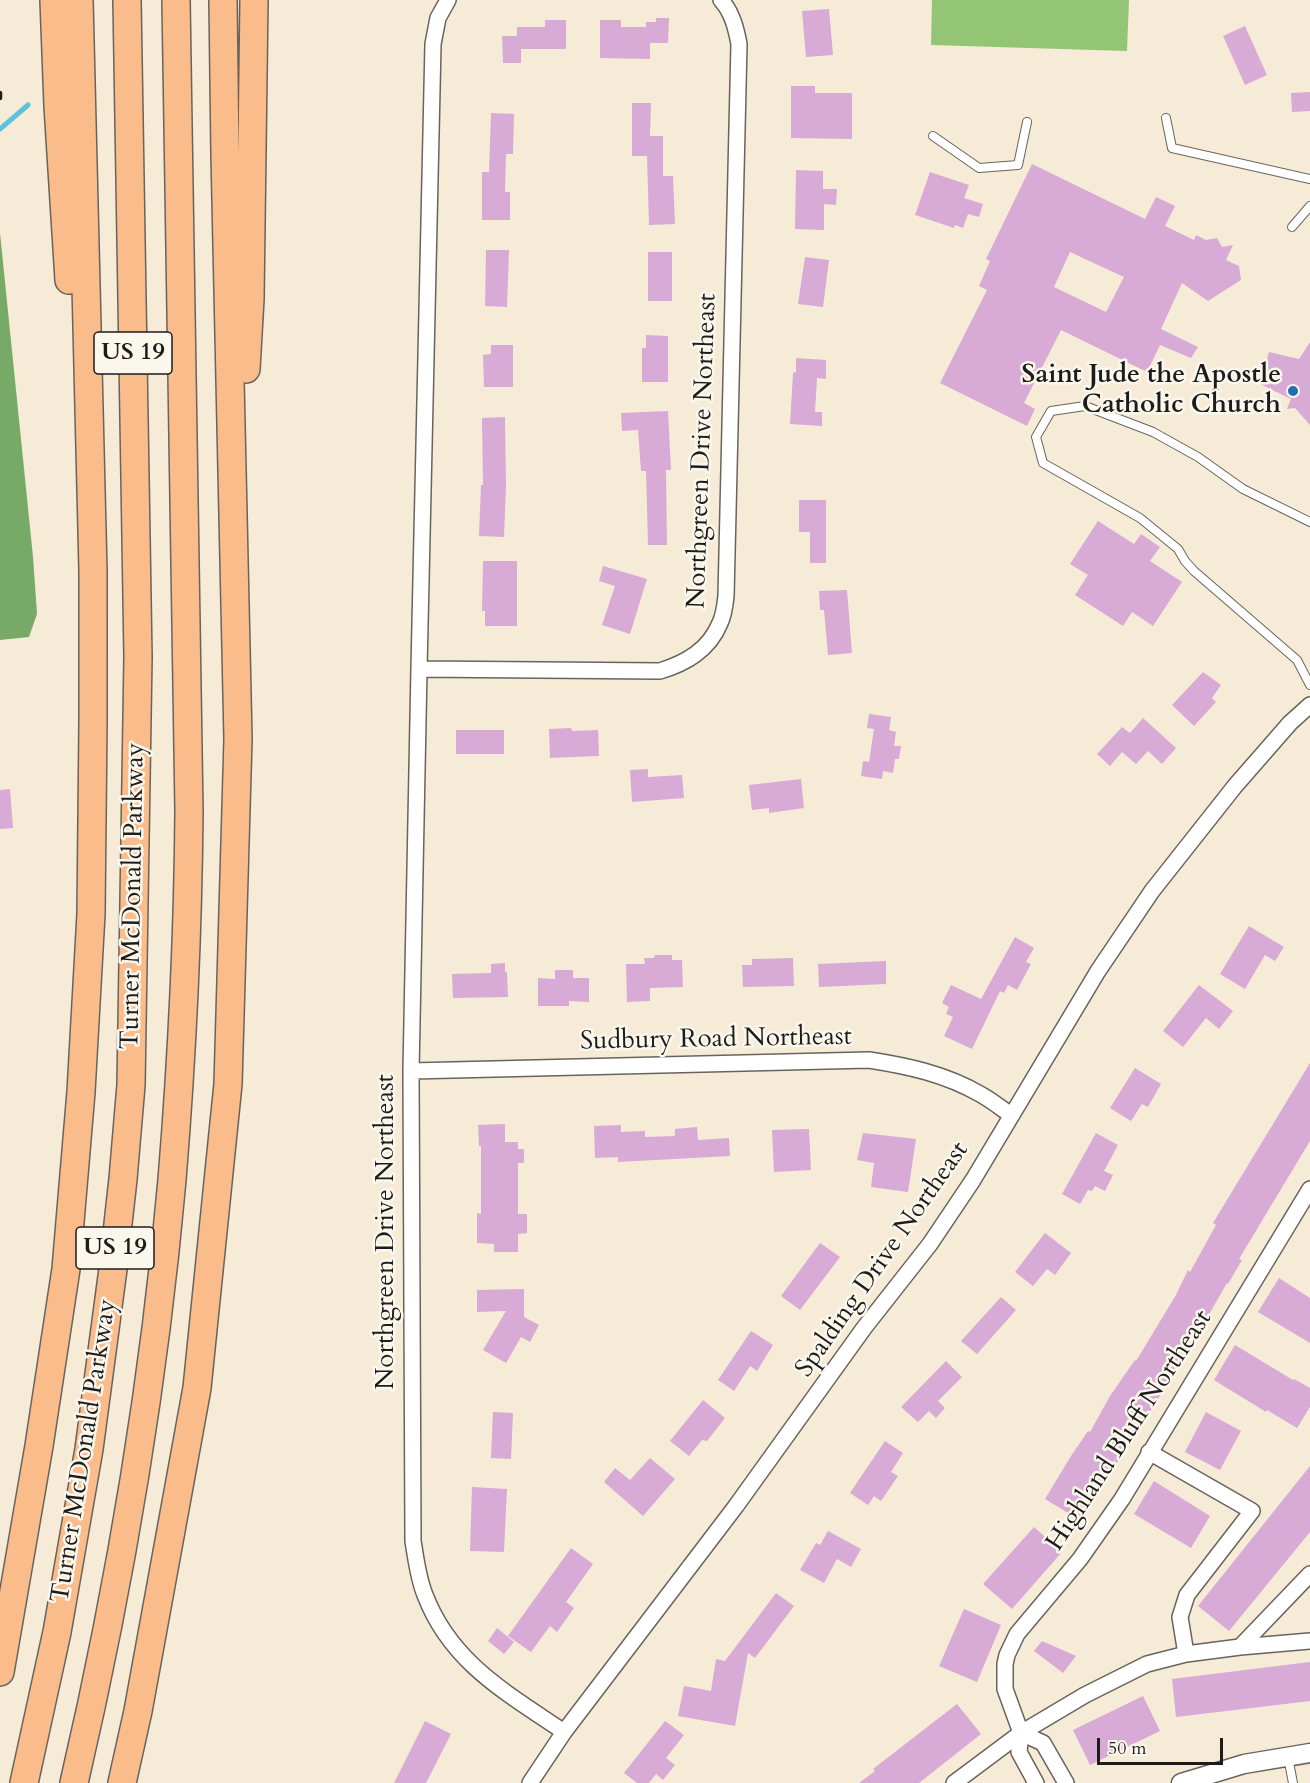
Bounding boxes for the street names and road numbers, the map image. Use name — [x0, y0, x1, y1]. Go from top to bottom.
street label: Northgreen Drive Northeast — [682, 293, 724, 609]
road number: US 19 — [94, 332, 172, 374]
street label: Turner McDonald Parkway — [116, 742, 152, 1050]
street label: Sudbury Road Northeast — [580, 1022, 852, 1058]
street label: Northgreen Drive Northeast — [371, 1074, 403, 1390]
street label: Spalding Drive Northeast — [790, 1136, 976, 1384]
road number: US 19 — [76, 1227, 154, 1269]
street label: Turner McDonald Parkway — [46, 1297, 124, 1605]
street label: Highland Bluff Northeast — [1040, 1305, 1220, 1557]

